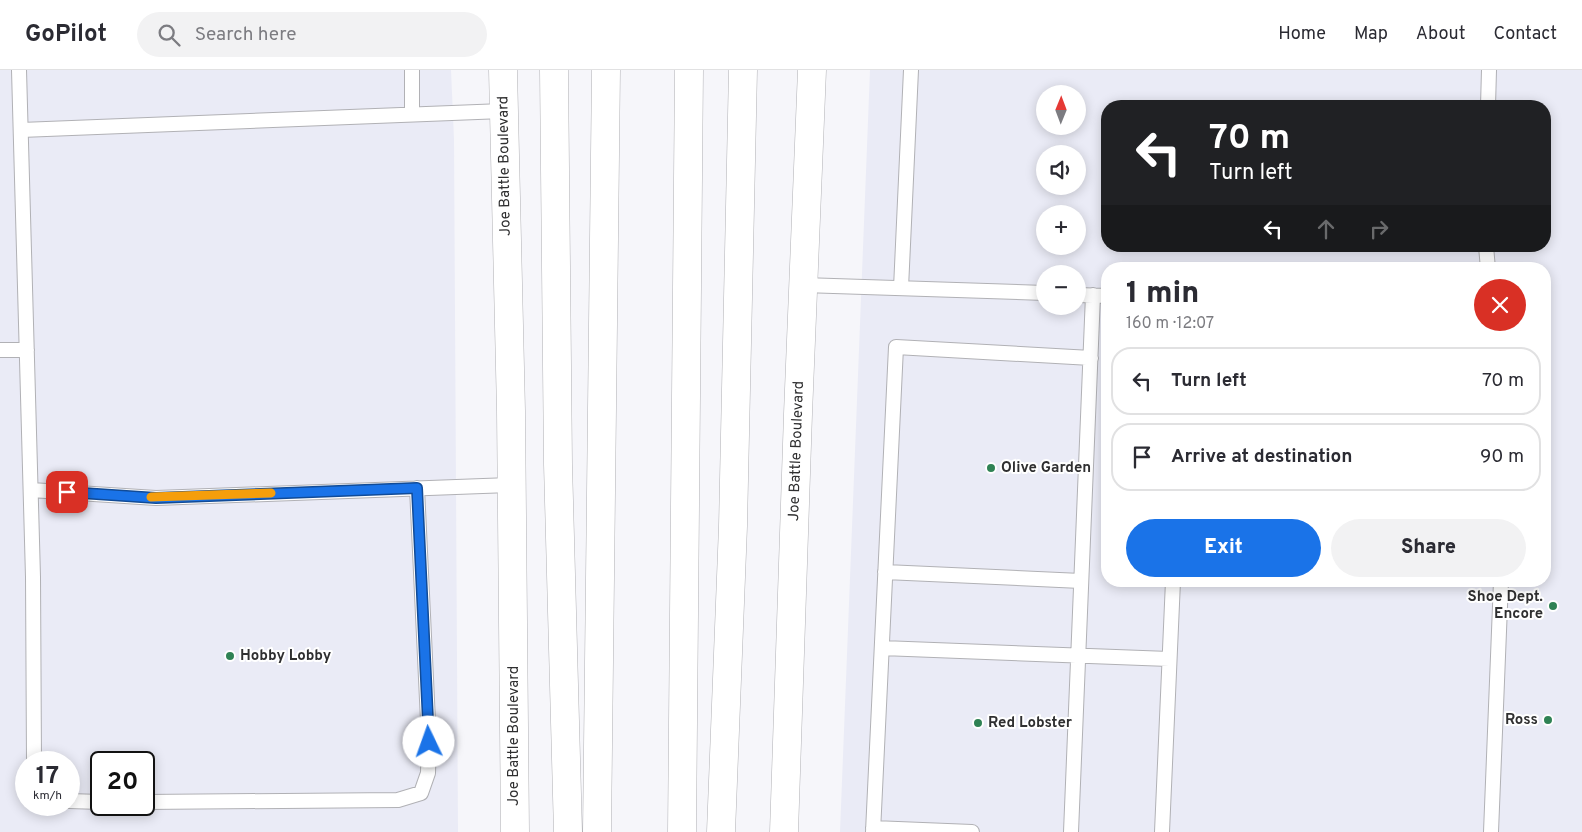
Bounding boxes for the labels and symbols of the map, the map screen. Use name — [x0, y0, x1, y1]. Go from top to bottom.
north arrow — [1036, 85, 1086, 135]
street label: Joe Battle Boulevard — [494, 96, 516, 236]
street label: Joe Battle Boulevard — [785, 381, 809, 521]
place label: Olive Garden — [1001, 459, 1091, 478]
marker: Olive Garden — [985, 462, 997, 474]
pin — [46, 471, 88, 513]
place label: Shoe Dept. Encore — [1468, 588, 1543, 624]
marker: Shoe Dept. Encore — [1547, 600, 1559, 612]
place label: Hobby Lobby — [240, 647, 332, 666]
marker: Hobby Lobby — [224, 650, 236, 662]
street label: Joe Battle Boulevard — [505, 666, 524, 806]
place label: Ross — [1505, 711, 1538, 730]
place label: Red Lobster — [988, 714, 1073, 733]
marker: Ross — [1542, 714, 1554, 726]
position arrow — [402, 715, 454, 767]
marker: Red Lobster — [972, 717, 984, 729]
speed limit sign: 20 — [90, 751, 155, 816]

